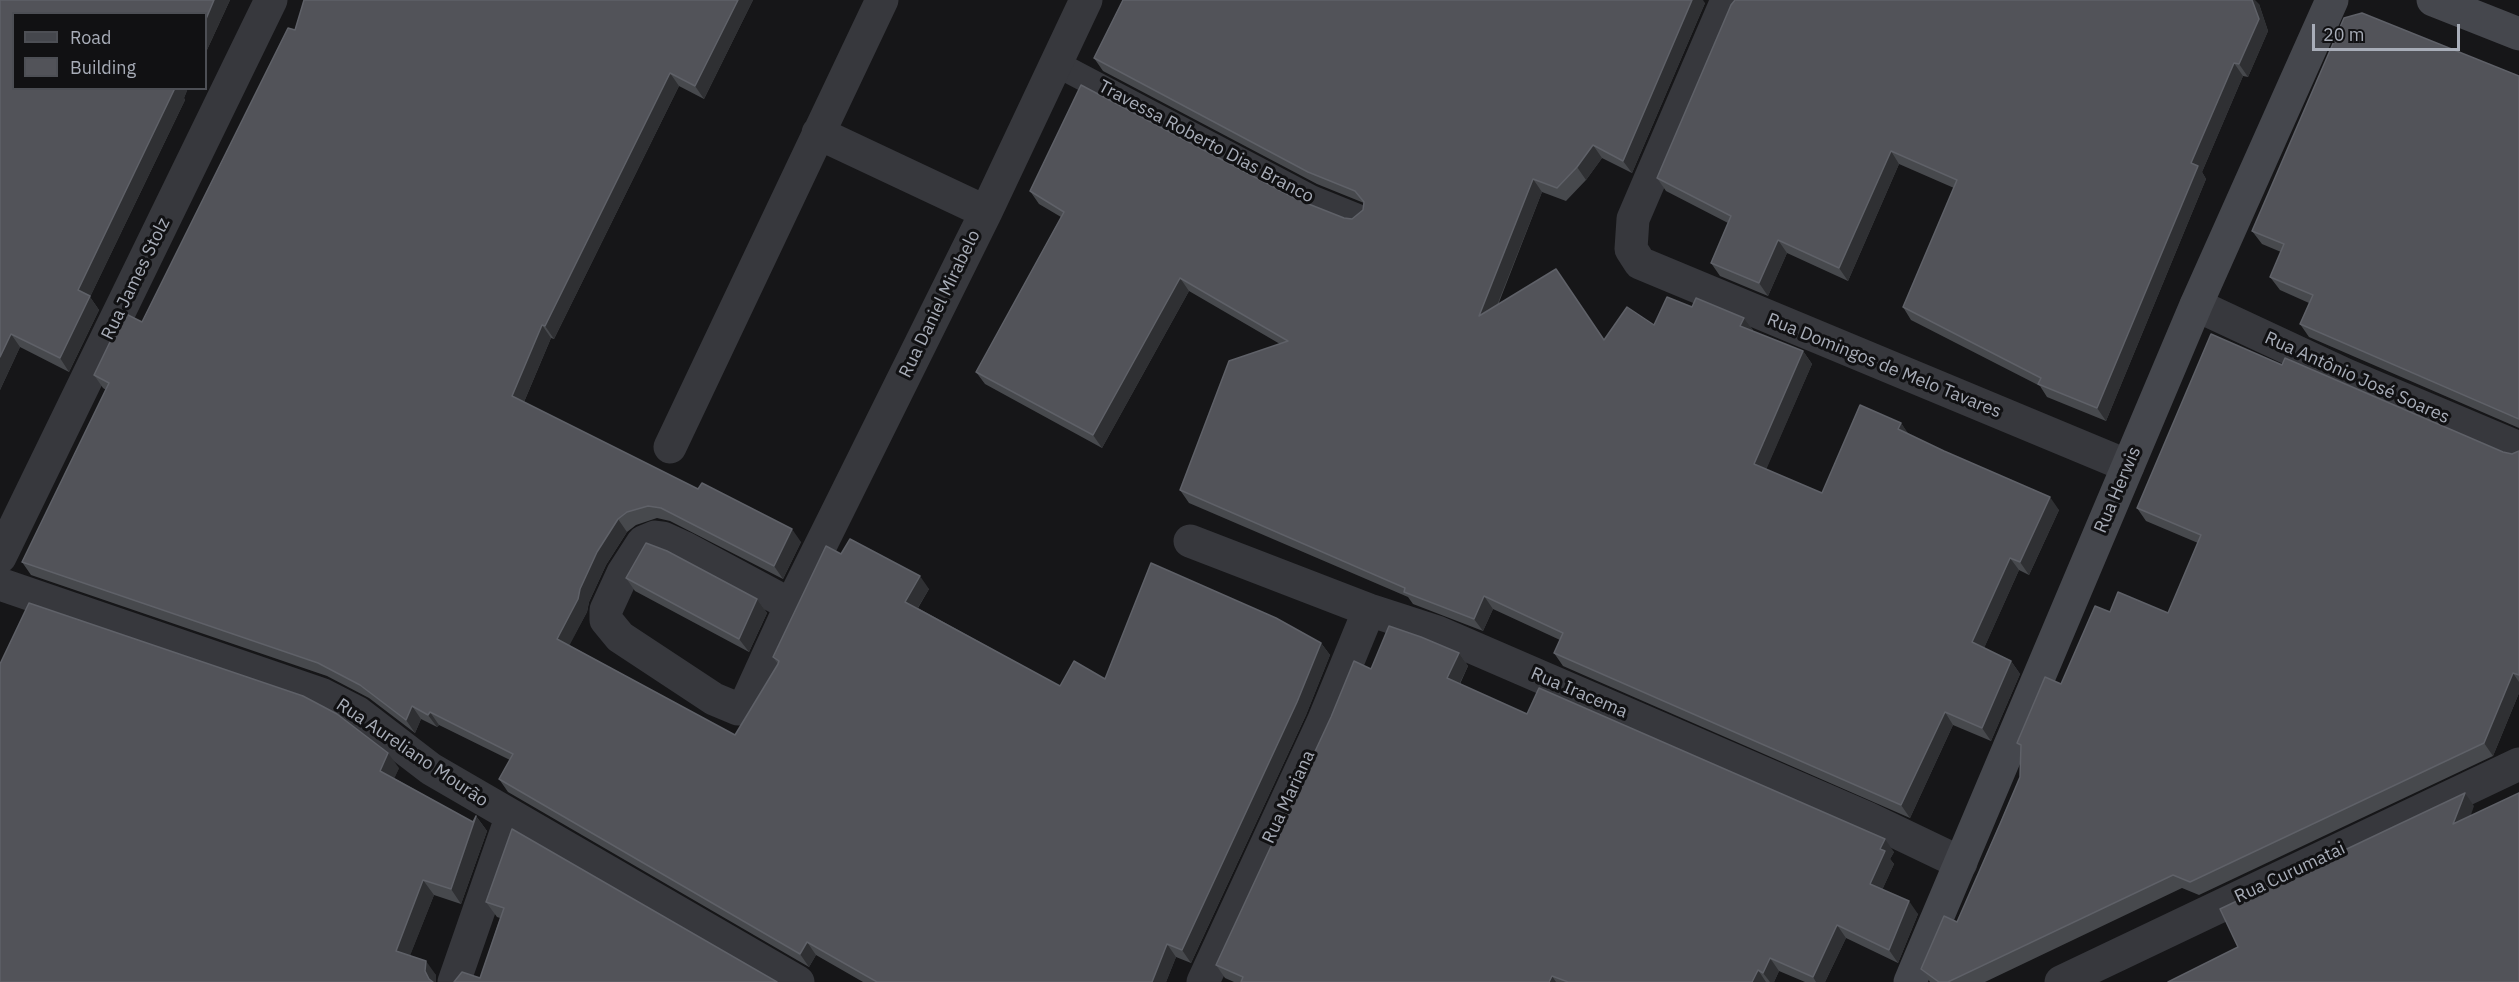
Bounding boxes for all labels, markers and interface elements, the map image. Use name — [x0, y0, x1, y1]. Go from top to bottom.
legend — [12, 12, 207, 90]
scale bar — [2315, 12, 2464, 50]
text: 20 m — [2323, 23, 2365, 46]
text: Road — [70, 26, 111, 49]
text: Building — [70, 56, 136, 79]
street label: Travessa Roberto Dias Branco — [1095, 76, 1317, 208]
street label: Rua James Stolz — [97, 214, 175, 344]
street label: Rua Daniel Mirabelo — [895, 227, 985, 381]
street label: Rua Domingos de Melo Tavares — [1764, 309, 2004, 423]
street label: Rua Antônio José Soares — [2261, 327, 2453, 429]
street label: Rua Herwis — [2090, 443, 2146, 537]
street label: Rua Iracema — [1527, 663, 1631, 723]
street label: Rua Aureliano Mourão — [332, 694, 492, 812]
street label: Rua Mariana — [1258, 747, 1320, 847]
street label: Rua Curumatai — [2231, 838, 2349, 908]

